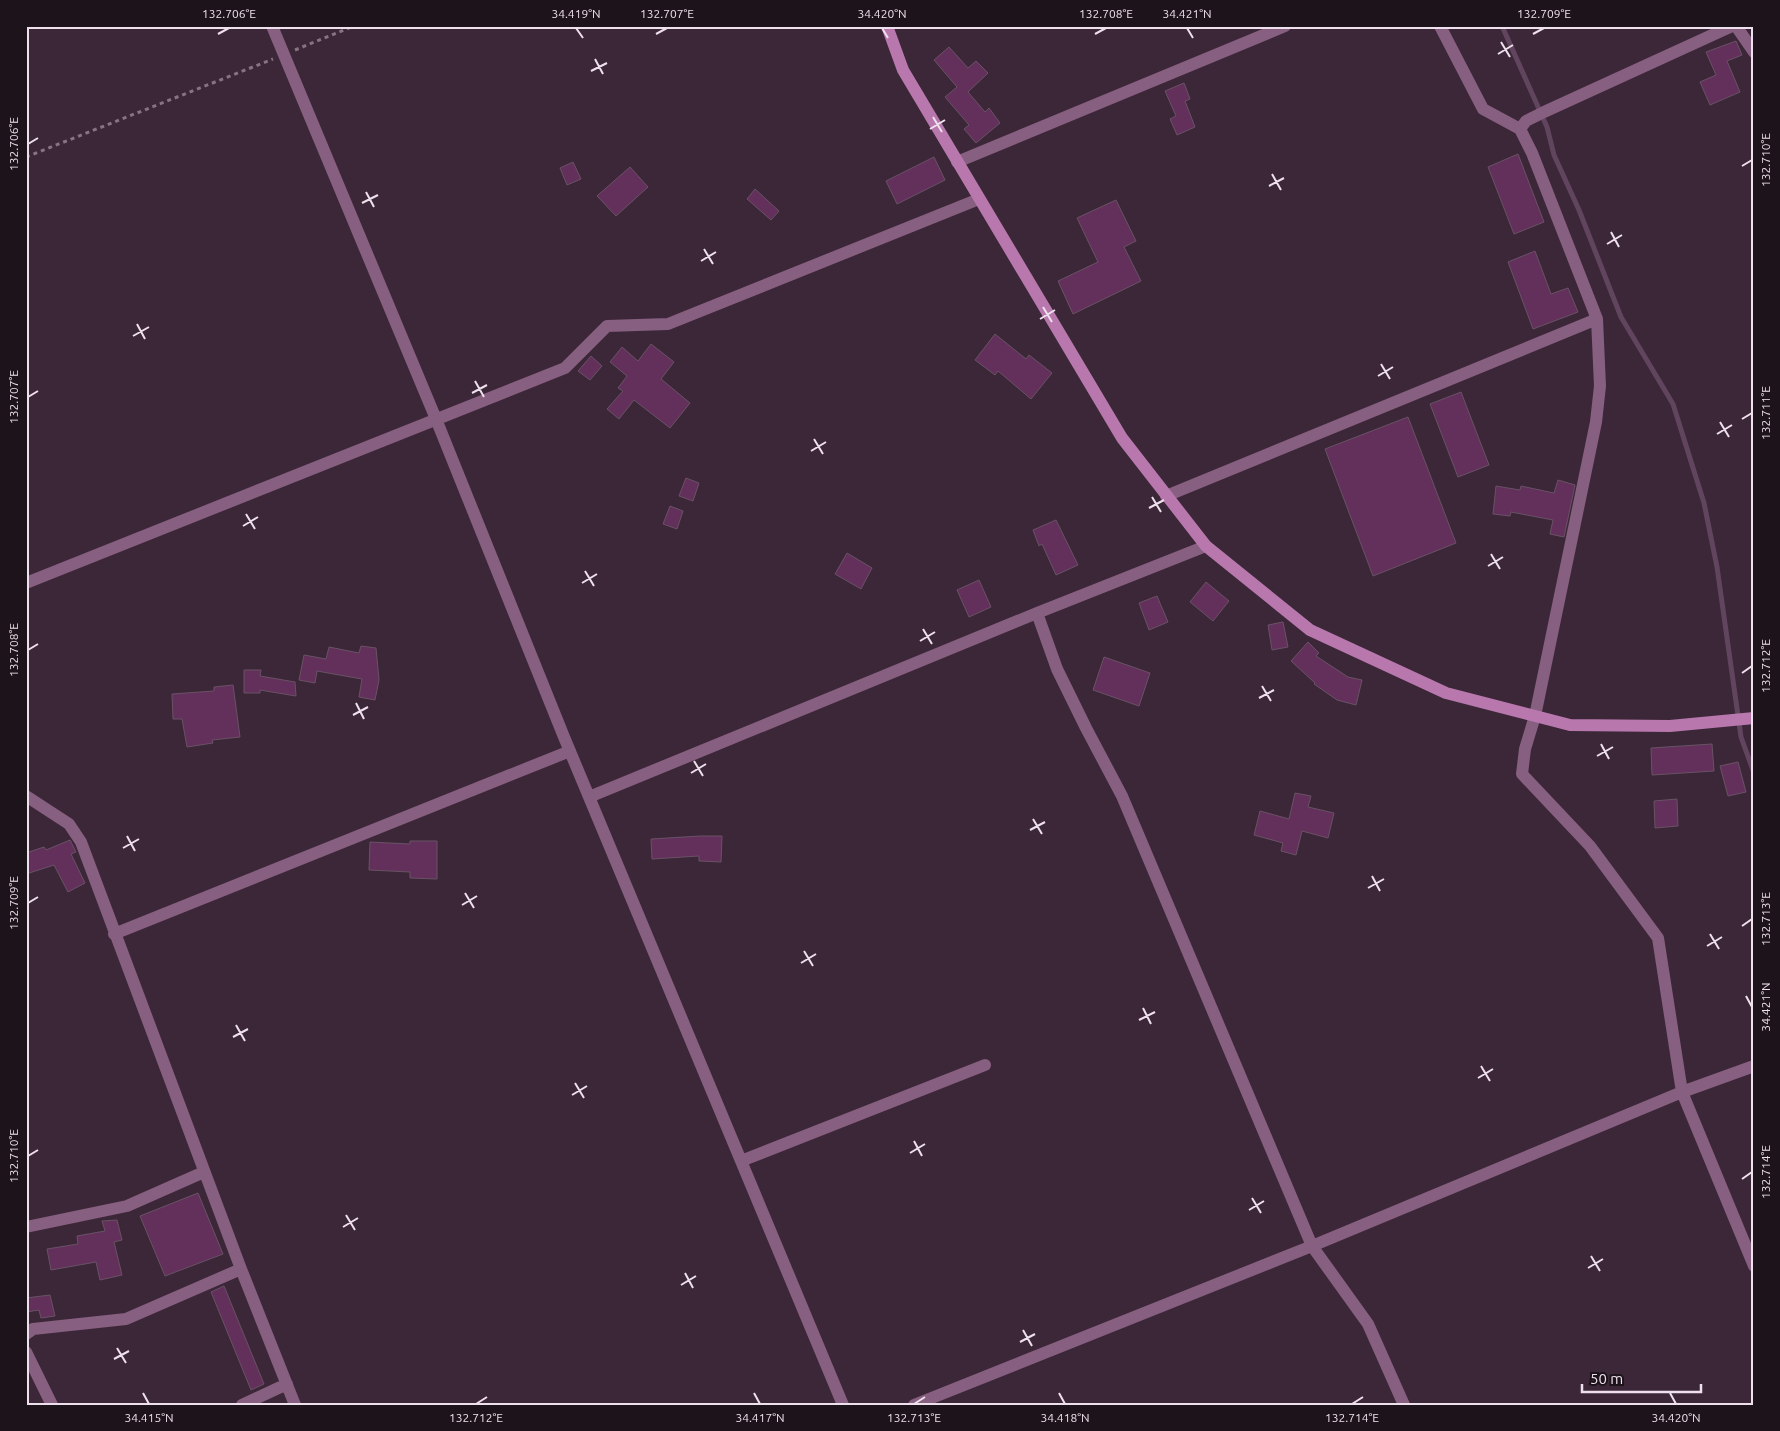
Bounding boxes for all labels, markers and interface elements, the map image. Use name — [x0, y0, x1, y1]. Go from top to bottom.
text: 132.706°E — [202, 7, 256, 20]
text: 34.419°N — [551, 7, 601, 20]
text: 132.707°E — [640, 7, 694, 20]
text: 34.420°N — [857, 7, 907, 20]
text: 132.708°E — [1079, 7, 1133, 20]
text: 34.421°N — [1162, 7, 1212, 20]
text: 132.709°E — [1517, 7, 1571, 20]
text: 132.706°E — [7, 117, 20, 171]
text: 132.710°E — [1759, 133, 1772, 187]
text: 132.707°E — [7, 370, 20, 424]
text: 132.711°E — [1759, 386, 1772, 440]
text: 132.708°E — [7, 623, 20, 677]
text: 132.712°E — [1759, 639, 1772, 693]
text: 132.709°E — [7, 876, 20, 930]
text: 132.713°E — [1759, 892, 1772, 946]
text: 34.421°N — [1759, 982, 1772, 1032]
text: 132.710°E — [7, 1129, 20, 1183]
text: 132.714°E — [1759, 1145, 1772, 1199]
scale bar — [1582, 1361, 1701, 1393]
text: 50 m — [1590, 1370, 1623, 1387]
text: 34.415°N — [124, 1411, 174, 1424]
text: 132.712°E — [449, 1411, 503, 1424]
text: 34.417°N — [735, 1411, 785, 1424]
text: 132.713°E — [887, 1411, 941, 1424]
text: 34.418°N — [1040, 1411, 1090, 1424]
text: 132.714°E — [1325, 1411, 1379, 1424]
text: 34.420°N — [1651, 1411, 1701, 1424]

